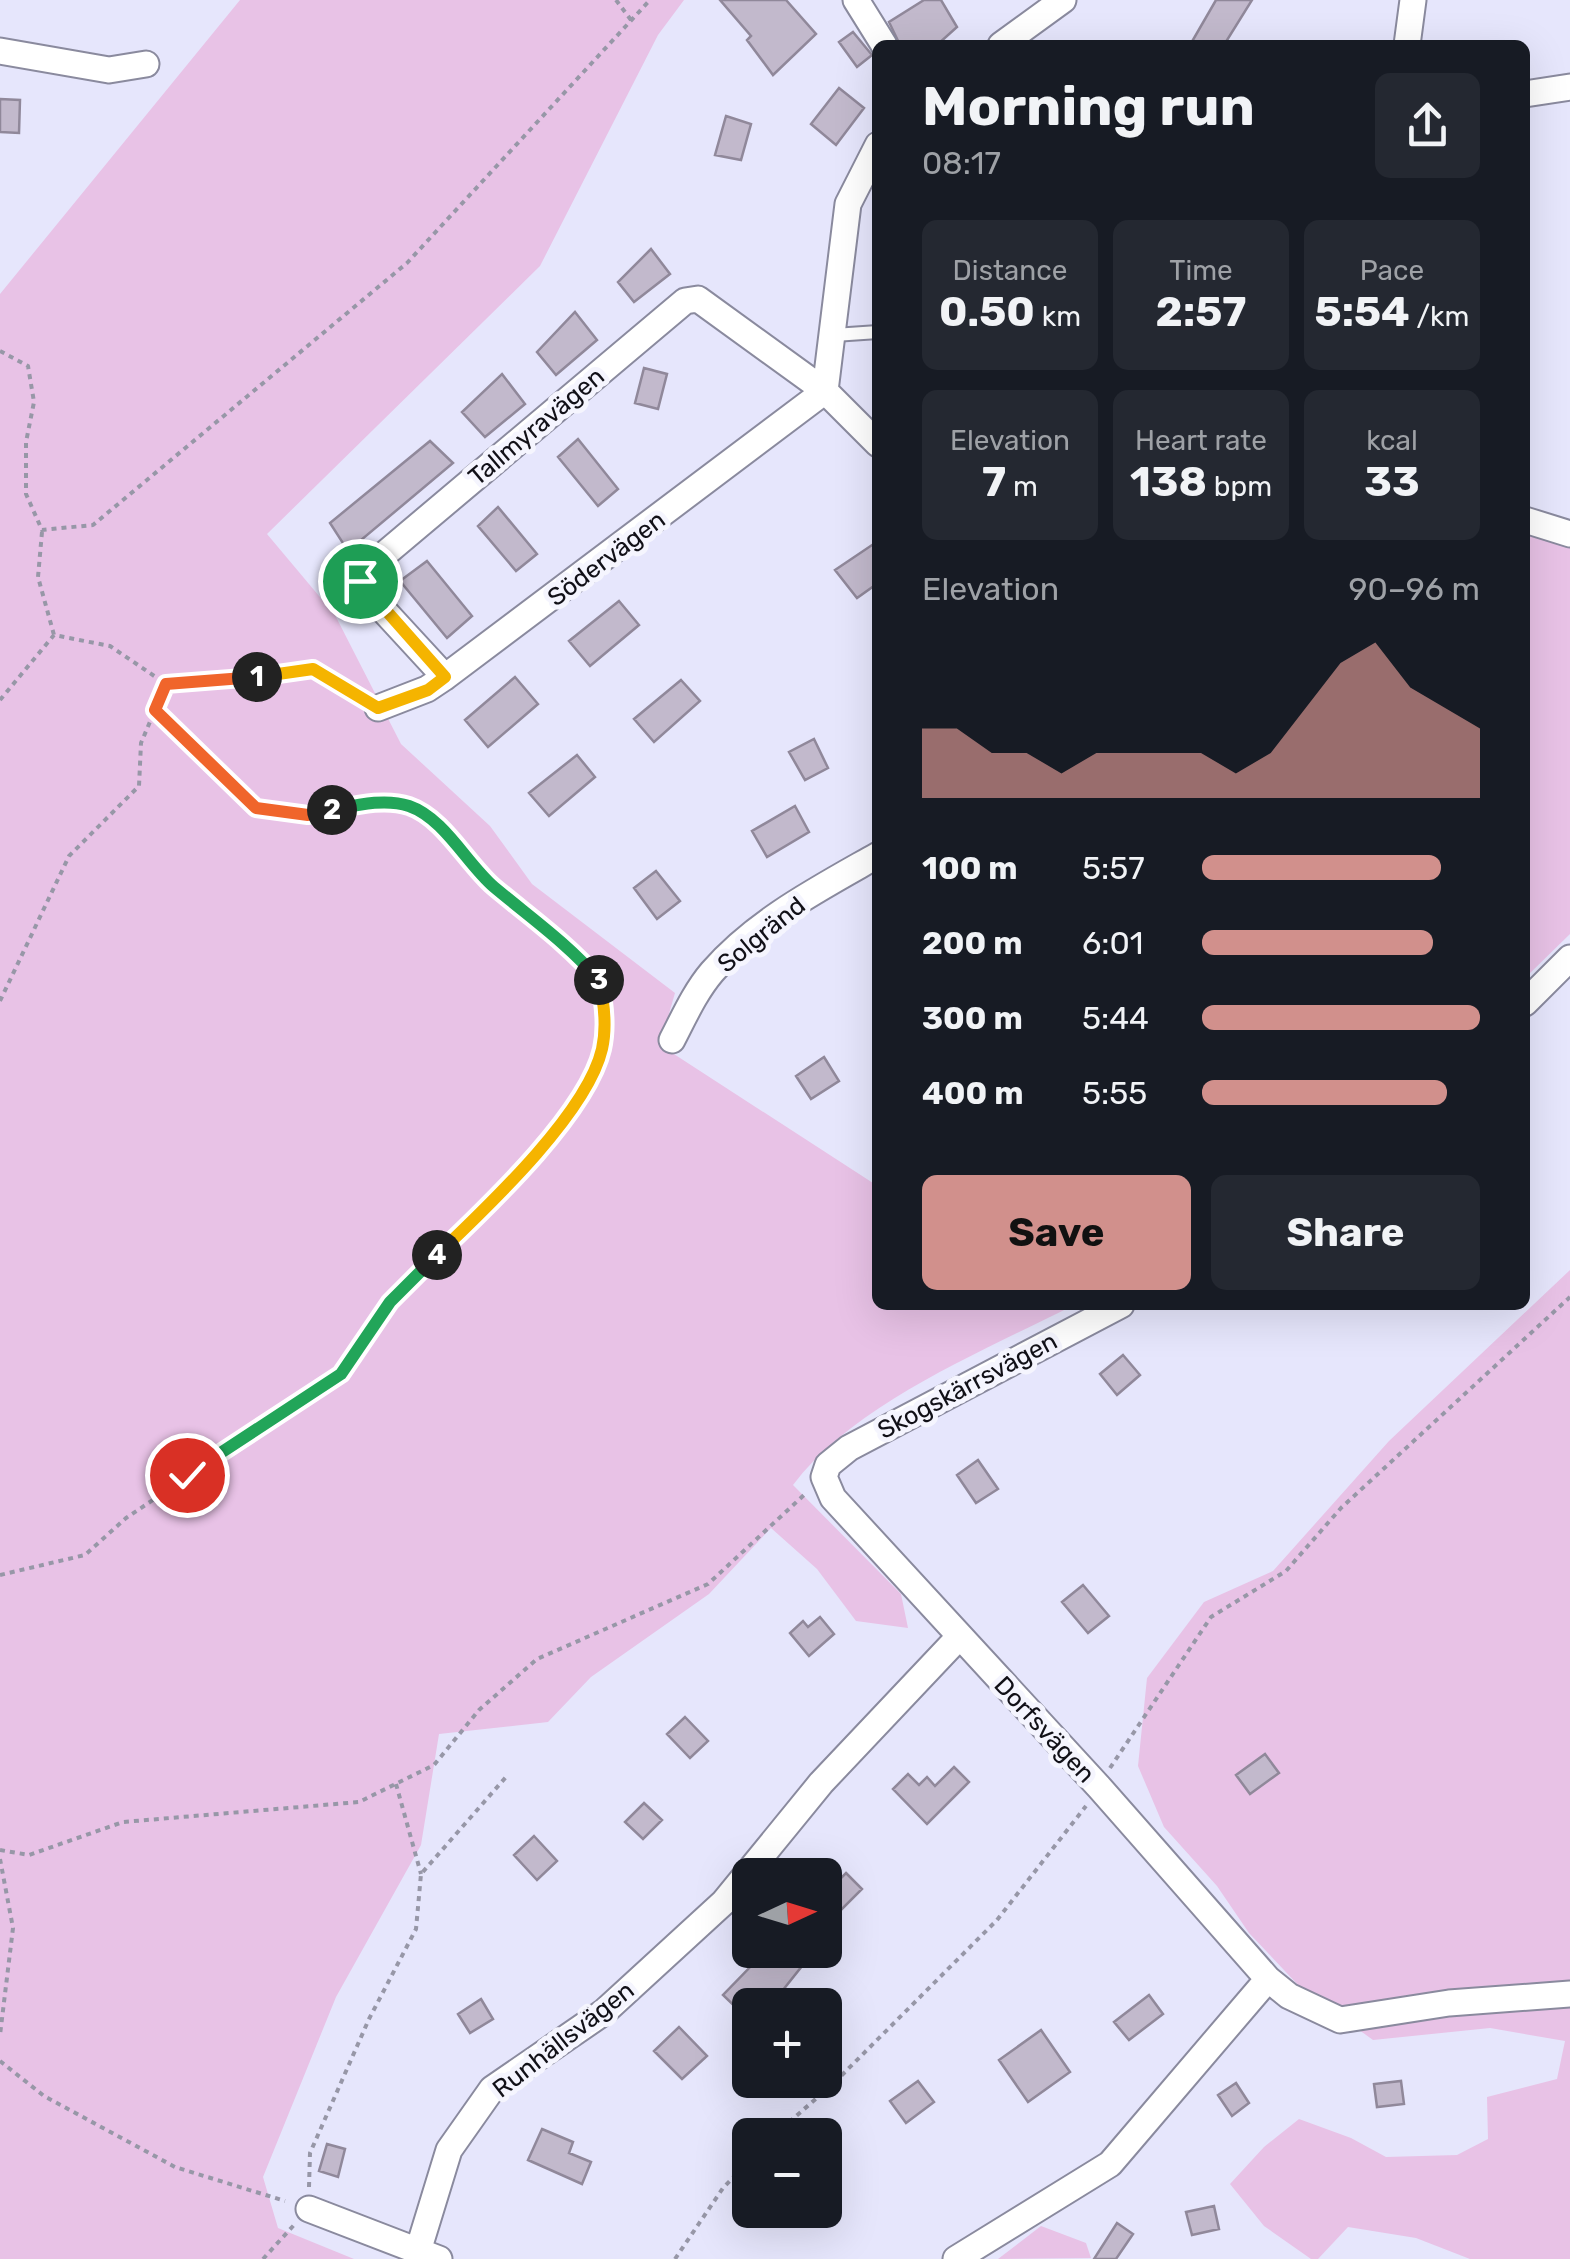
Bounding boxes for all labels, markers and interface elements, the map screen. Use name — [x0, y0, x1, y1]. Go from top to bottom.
button: share — [1375, 73, 1480, 178]
text: Morning run — [922, 74, 1255, 139]
text: 08:17 — [922, 144, 1001, 182]
text: Distance — [953, 254, 1067, 287]
text: Time — [1169, 254, 1233, 287]
text: Pace — [1360, 254, 1424, 287]
text: 0.50 — [939, 287, 1035, 337]
text: 2:57 — [1156, 287, 1246, 337]
text: 5:54 — [1315, 287, 1410, 337]
text: km — [1035, 300, 1081, 333]
text: /km — [1410, 300, 1469, 333]
street label: Tallmyravägen — [463, 361, 610, 491]
text: Elevation — [950, 424, 1070, 457]
text: Heart rate — [1135, 424, 1267, 457]
text: kcal — [1366, 424, 1418, 457]
text: 7 — [982, 457, 1006, 507]
text: 138 — [1130, 457, 1207, 507]
text: 33 — [1364, 457, 1420, 507]
text: m — [1006, 470, 1038, 503]
text: bpm — [1207, 470, 1272, 503]
street label: Södervägen — [542, 505, 671, 612]
pin — [318, 539, 403, 624]
icon: arrive — [333, 554, 388, 609]
text: Elevation — [922, 570, 1059, 608]
text: 90–96 m — [1349, 570, 1480, 608]
pin: 1 — [232, 652, 282, 702]
text: 1 — [250, 660, 264, 693]
pin: 2 — [307, 785, 357, 835]
text: 2 — [323, 793, 341, 826]
text: 100 m — [922, 849, 1018, 887]
text: 5:57 — [1082, 849, 1145, 887]
street label: Solgränd — [712, 890, 811, 978]
text: 200 m — [922, 924, 1022, 962]
text: 6:01 — [1082, 924, 1144, 962]
pin: 3 — [574, 955, 624, 1005]
text: 3 — [590, 963, 608, 996]
text: 300 m — [922, 999, 1023, 1037]
text: 5:44 — [1082, 999, 1149, 1037]
text: 400 m — [922, 1074, 1024, 1112]
text: 5:55 — [1082, 1074, 1147, 1112]
button: Save — [922, 1175, 1191, 1290]
button: Share — [1211, 1175, 1480, 1290]
pin: 4 — [412, 1230, 462, 1280]
text: 4 — [427, 1238, 447, 1271]
street label: Skogskärrsvägen — [873, 1326, 1062, 1445]
pin — [145, 1433, 230, 1518]
icon: check — [160, 1448, 215, 1503]
street label: Dorfsvägen — [988, 1670, 1101, 1788]
north arrow — [732, 1858, 842, 1968]
map controls — [732, 1858, 842, 2228]
street label: Runhällsvägen — [487, 1975, 640, 2104]
button: + — [732, 1988, 842, 2098]
button: − — [732, 2118, 842, 2228]

